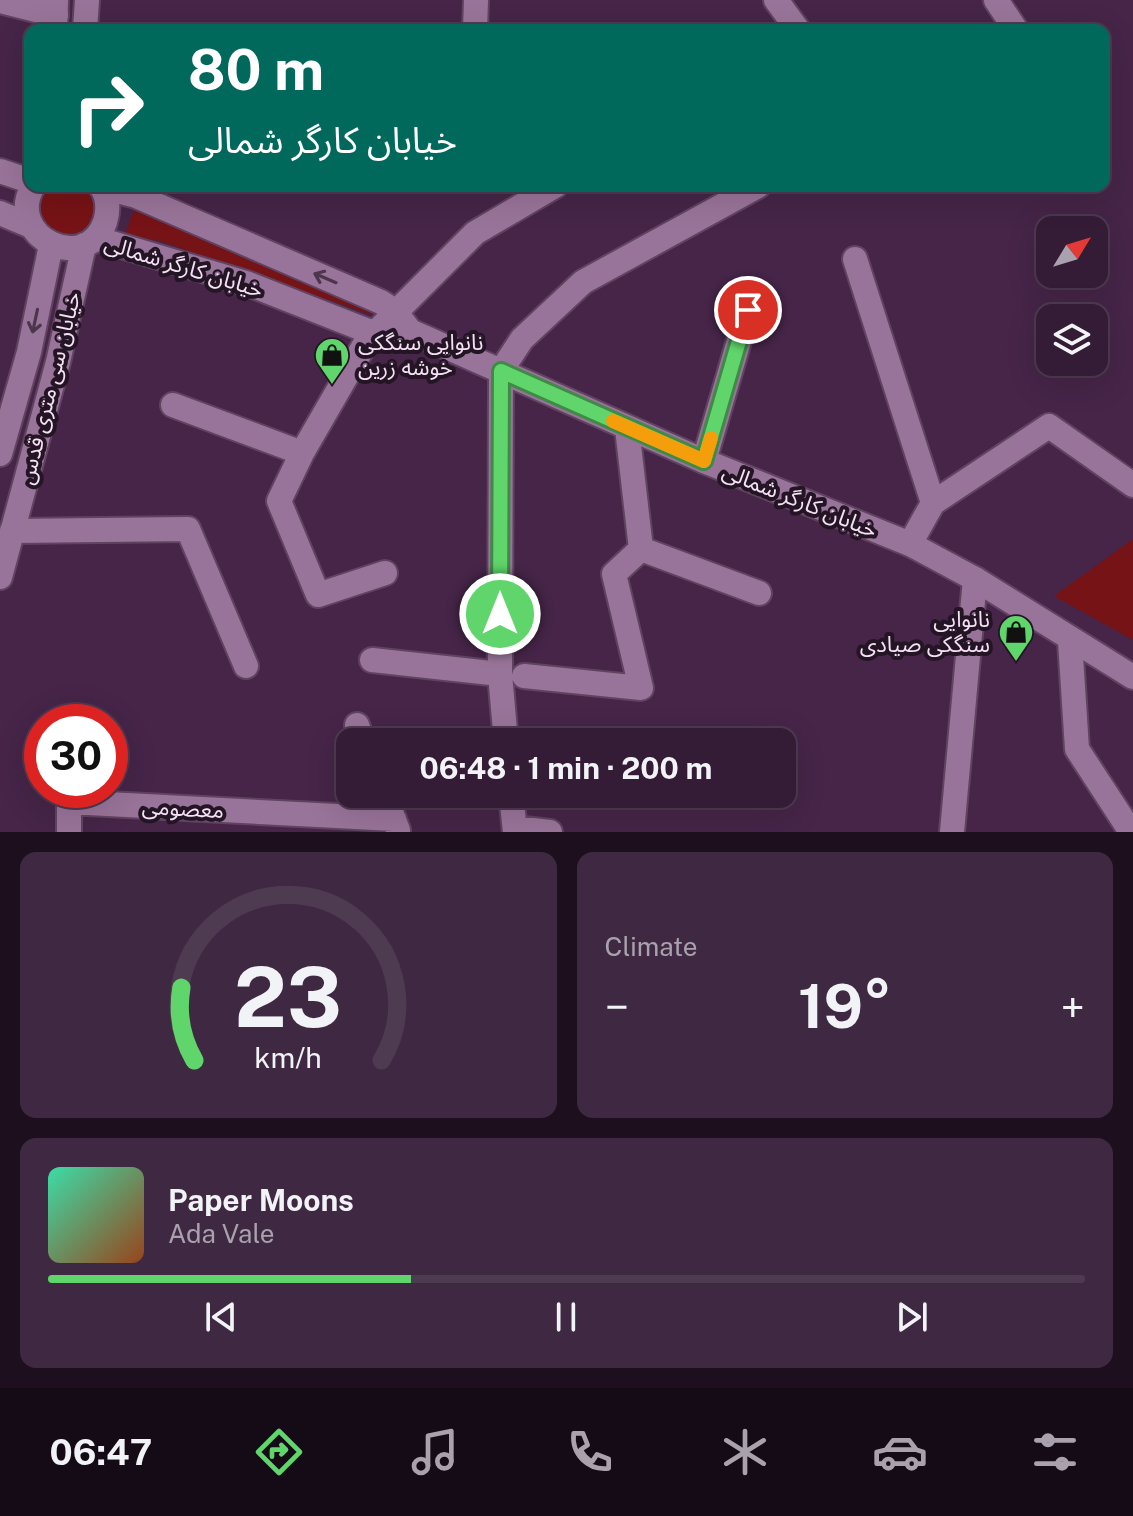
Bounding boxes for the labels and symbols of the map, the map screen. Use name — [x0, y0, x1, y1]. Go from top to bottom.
north arrow — [1036, 216, 1108, 288]
street label: خیابان کارگر شمالی — [101, 230, 266, 303]
one-way arrow — [313, 270, 337, 285]
pin — [714, 276, 782, 344]
street label: خیابان سی متری قدس — [12, 289, 86, 487]
one-way arrow — [27, 308, 42, 334]
place label: نانوایی سنگکی خوشه زرین — [358, 329, 483, 381]
shop icon: نانوایی سنگکی خوشه زرین — [313, 336, 351, 386]
street label: خیابان کارگر شمالی — [719, 457, 881, 544]
position arrow — [458, 572, 542, 656]
place label: نانوایی سنگکی صیادی — [860, 606, 990, 657]
shop icon: نانوایی سنگکی صیادی — [997, 613, 1035, 663]
speed limit sign: 30 — [24, 704, 128, 808]
street label: معصومی — [141, 793, 225, 823]

